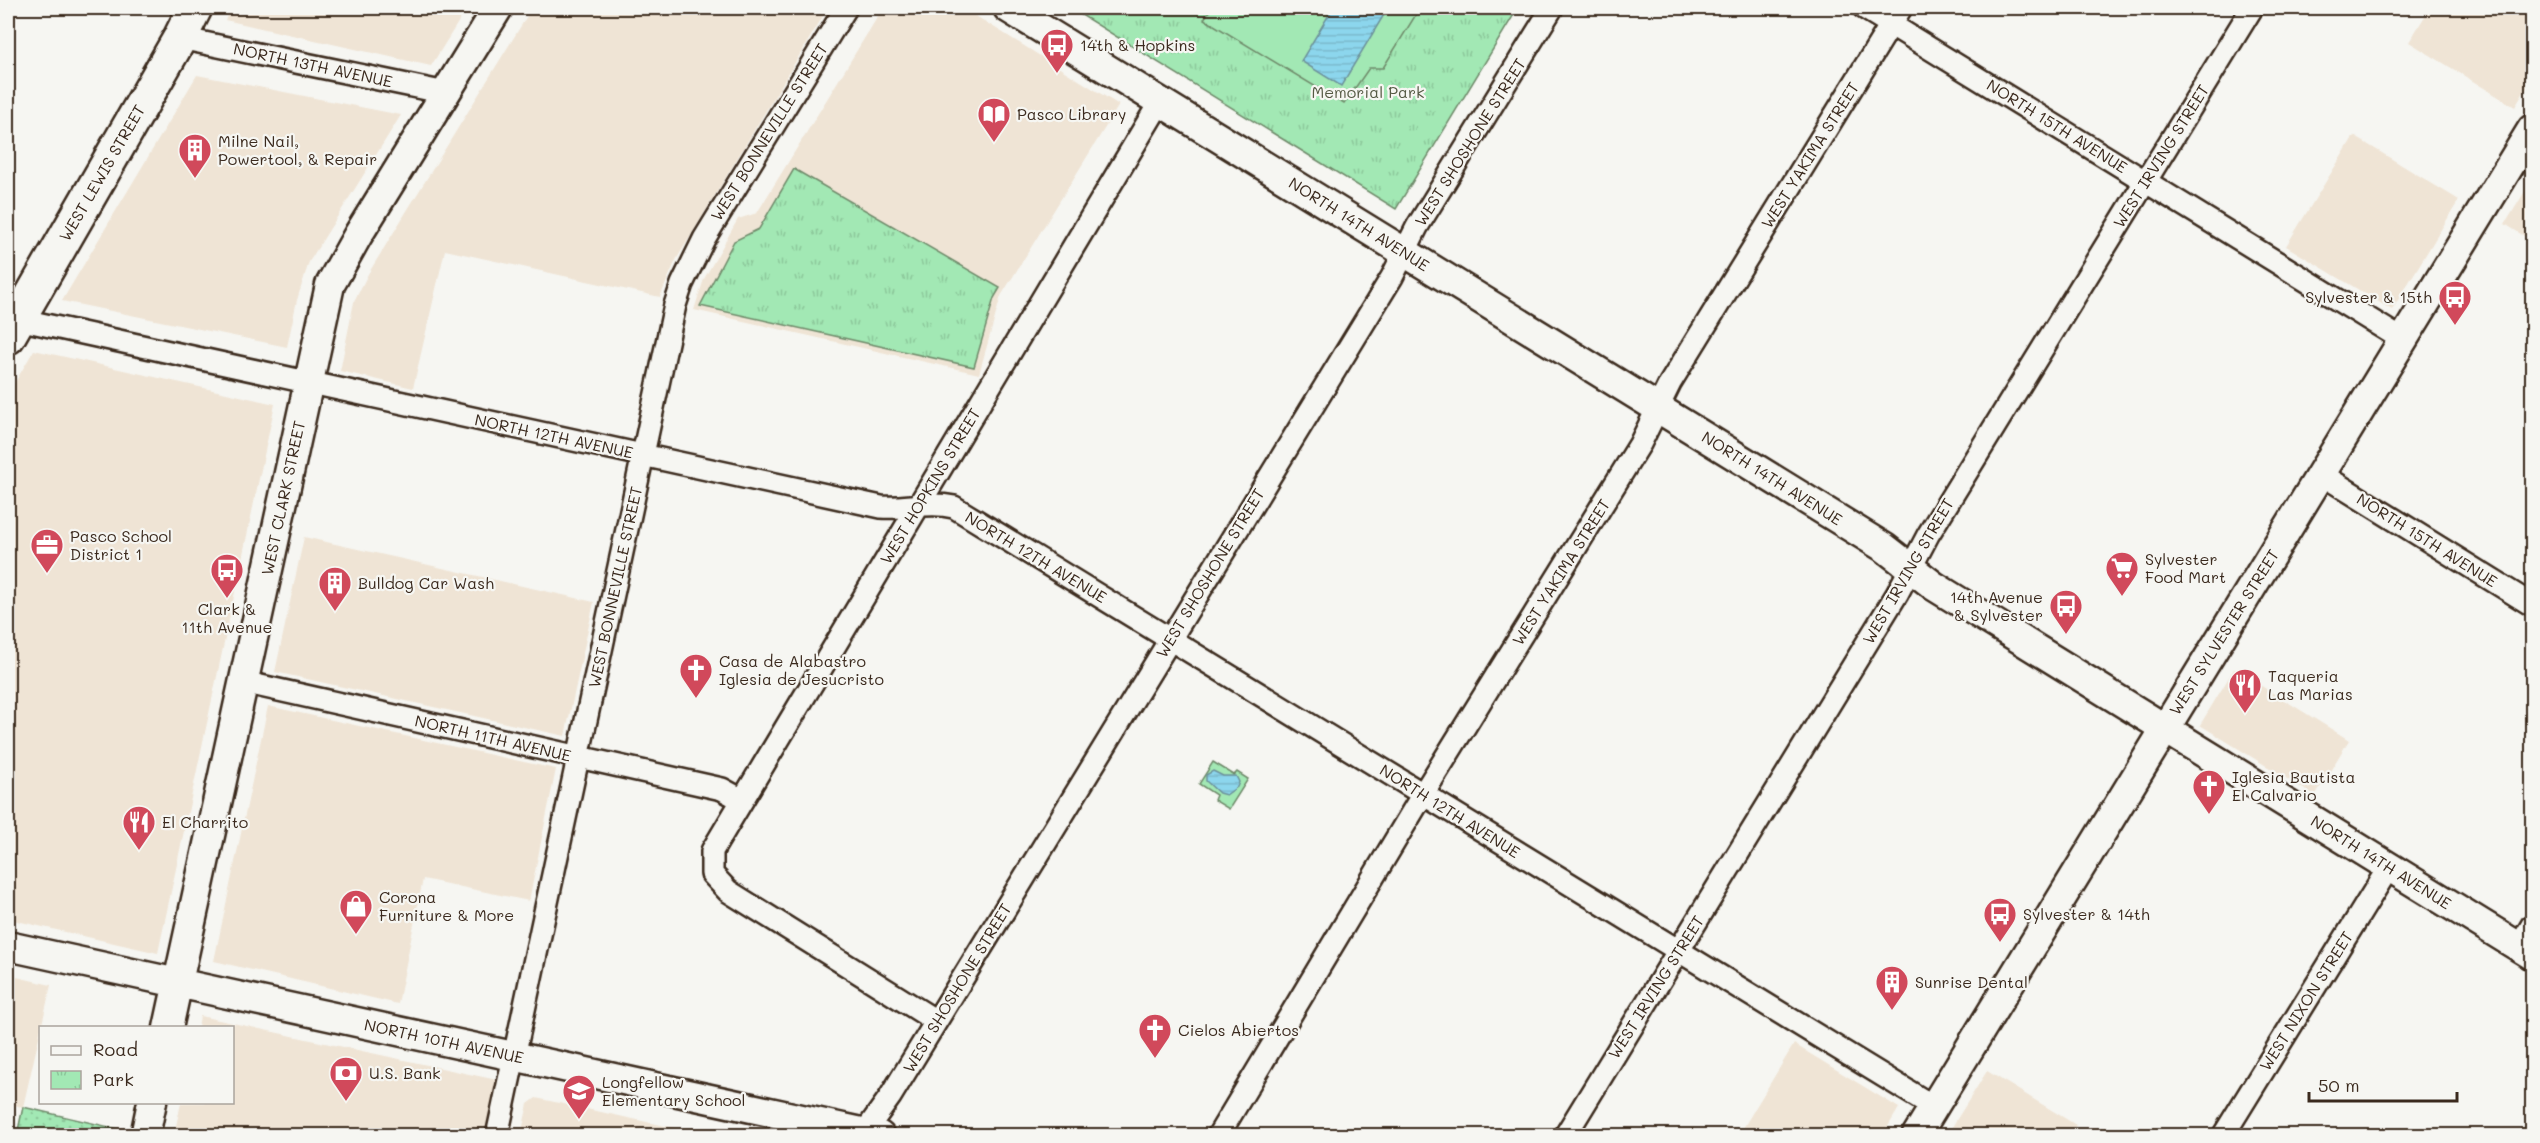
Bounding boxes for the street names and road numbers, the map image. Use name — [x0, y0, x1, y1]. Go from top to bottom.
street label: NORTH 13TH AVENUE — [232, 37, 394, 92]
street label: WEST BONNEVILLE STREET — [705, 39, 832, 224]
street label: WEST SHOSHONE STREET — [1409, 54, 1530, 230]
street label: NORTH 15TH AVENUE — [1983, 74, 2131, 177]
street label: WEST YAKIMA STREET — [1756, 77, 1863, 232]
street label: WEST IRVING STREET — [2108, 80, 2213, 231]
street label: WEST LEWIS STREET — [54, 101, 149, 245]
street label: NORTH 14TH AVENUE — [1285, 172, 1433, 275]
street label: WEST HOPKINS STREET — [875, 404, 985, 568]
street label: NORTH 12TH AVENUE — [473, 408, 635, 463]
street label: WEST CLARK STREET — [256, 419, 309, 577]
street label: NORTH 14TH AVENUE — [1698, 426, 1846, 529]
street label: WEST BONNEVILLE STREET — [583, 484, 646, 690]
street label: WEST SHOSHONE STREET — [1151, 484, 1269, 661]
street label: NORTH 15TH AVENUE — [2353, 488, 2501, 591]
street label: WEST YAKIMA STREET — [1507, 494, 1614, 649]
street label: WEST IRVING STREET — [1857, 494, 1958, 647]
street label: NORTH 12TH AVENUE — [962, 506, 1111, 607]
street label: WEST SYLVESTER STREET — [2164, 545, 2283, 719]
street label: NORTH 11TH AVENUE — [413, 709, 573, 766]
street label: NORTH 12TH AVENUE — [1376, 759, 1524, 862]
street label: NORTH 14TH AVENUE — [2307, 810, 2455, 913]
street label: WEST SHOSHONE STREET — [898, 899, 1016, 1076]
street label: WEST IRVING STREET — [1603, 911, 1708, 1062]
street label: WEST NIXON STREET — [2254, 927, 2357, 1074]
street label: NORTH 10TH AVENUE — [362, 1013, 526, 1068]

